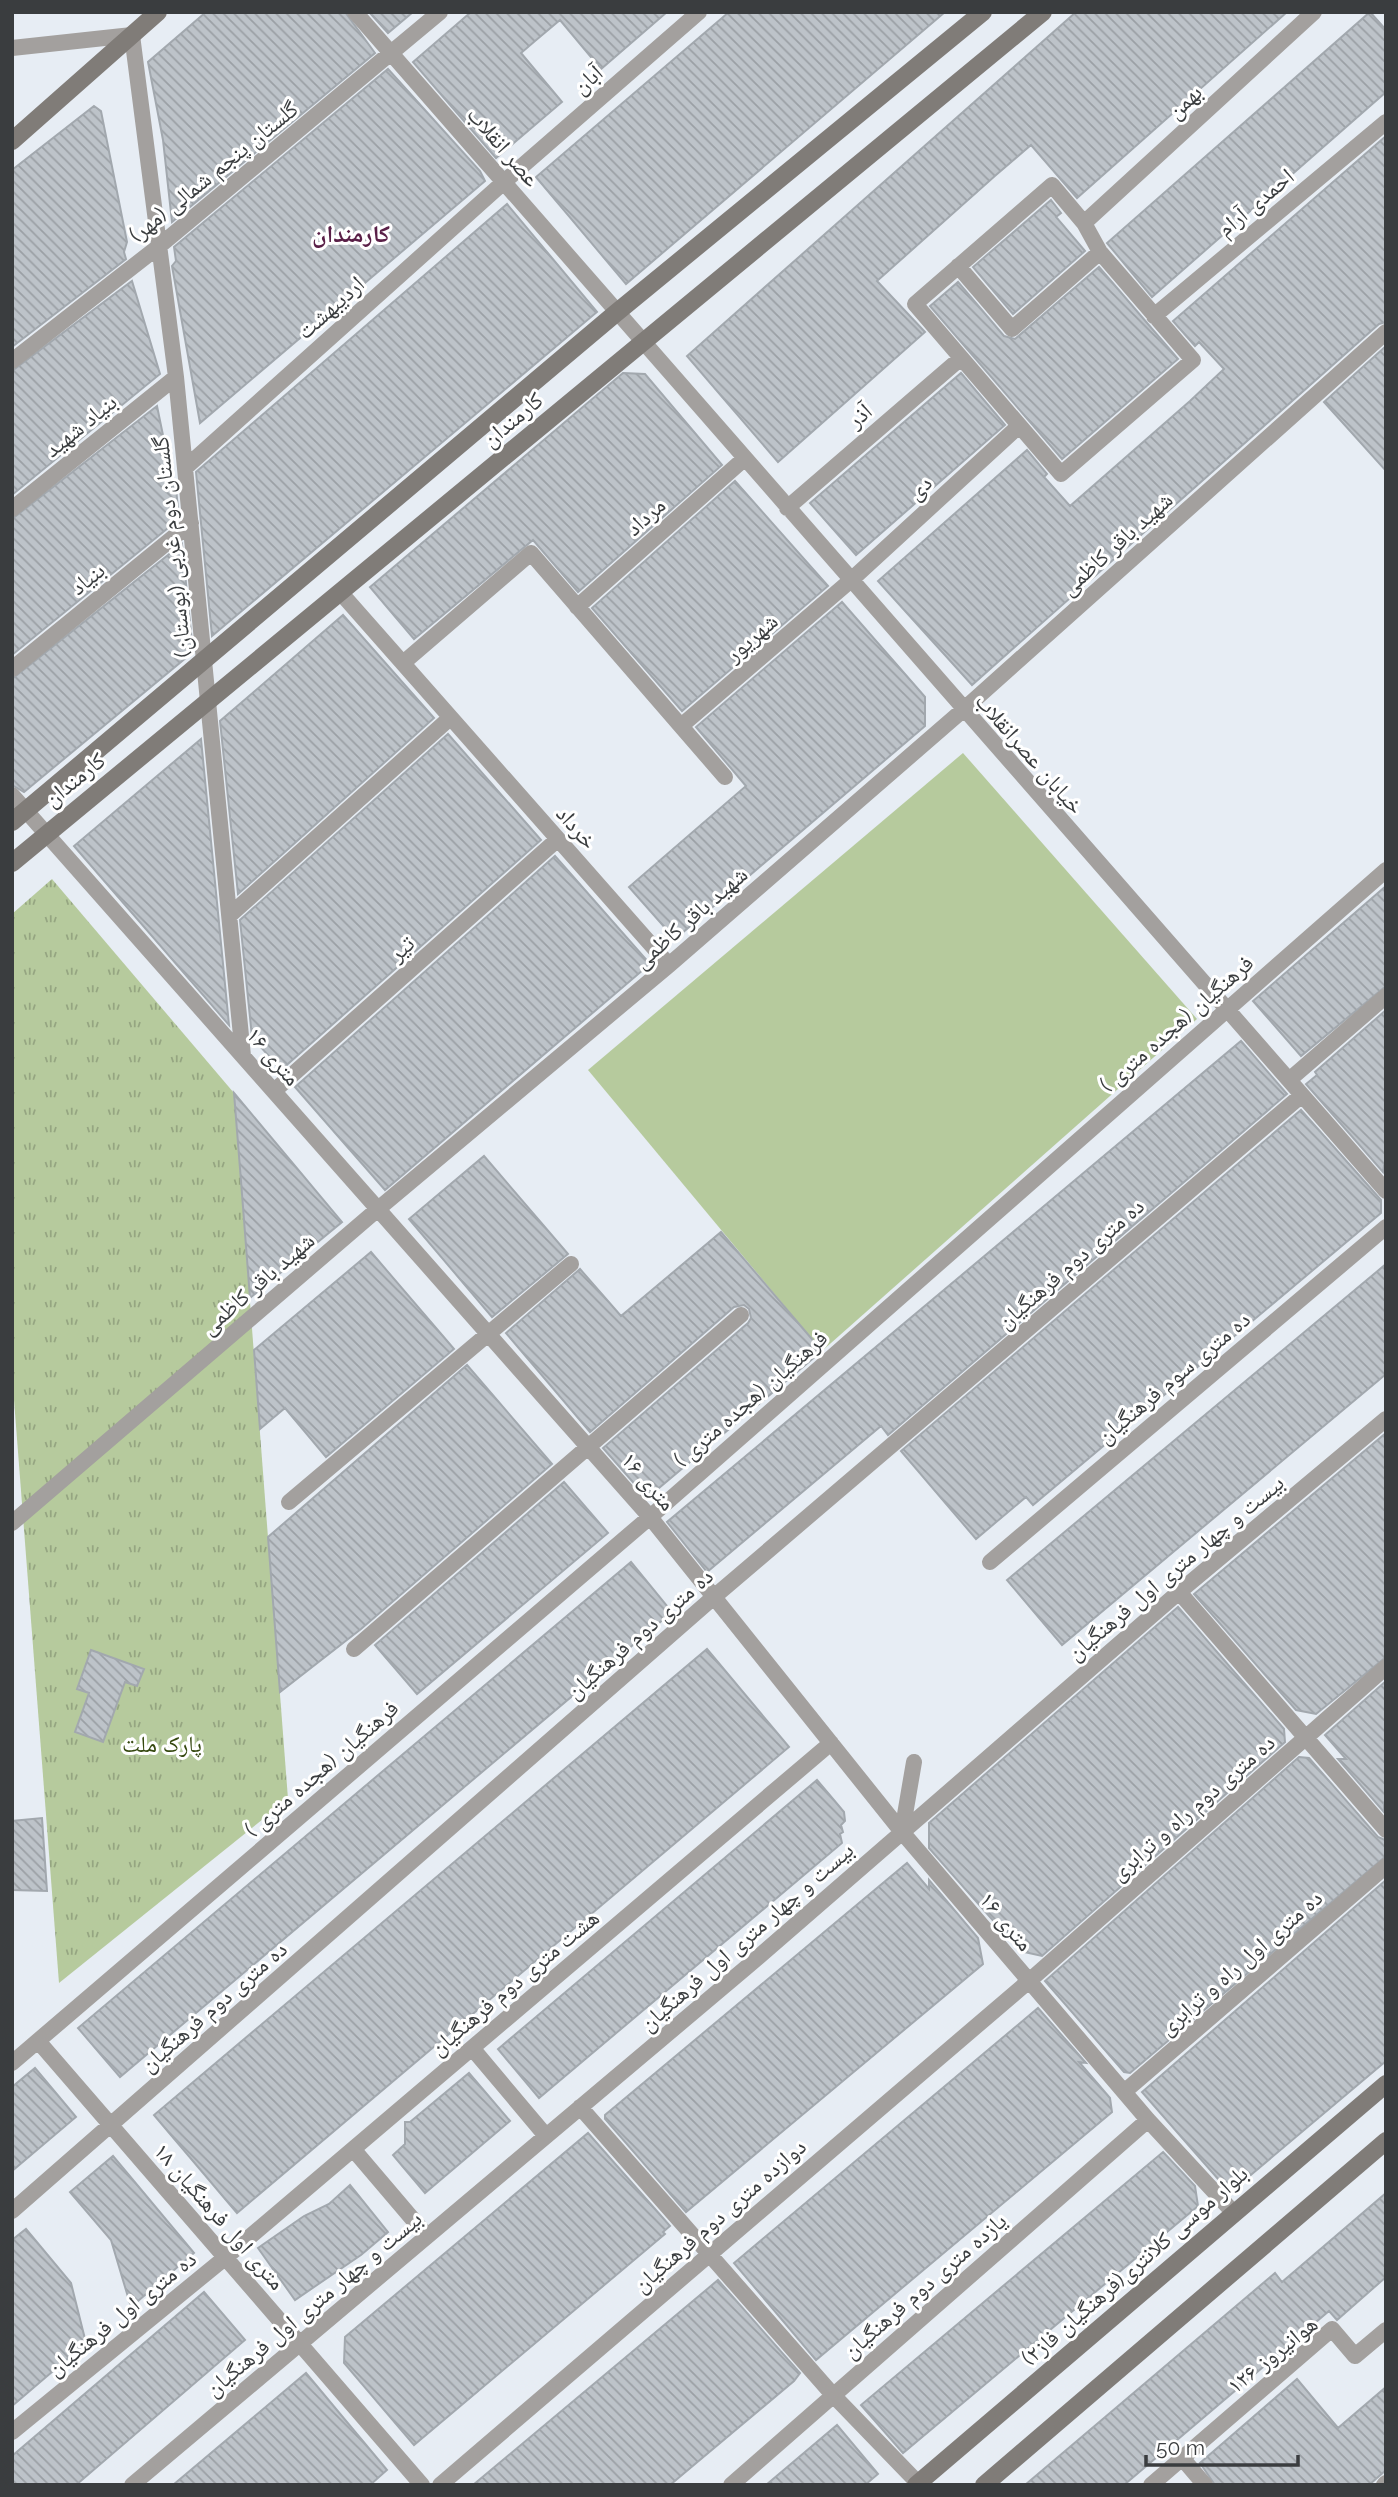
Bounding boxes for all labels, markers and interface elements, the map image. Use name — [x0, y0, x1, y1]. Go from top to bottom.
street label: آبان — [566, 58, 609, 100]
street label: بهمن — [1161, 78, 1208, 125]
street label: گلستان پنجم شمالی (مهر) — [123, 94, 305, 250]
street label: عصر انقلاب — [461, 100, 546, 192]
street label: احمدی آرام — [1211, 162, 1301, 244]
district label: کارمندان — [312, 219, 390, 248]
street label: اردیبهشت — [291, 270, 370, 345]
street label: کارمندان — [476, 385, 549, 453]
street label: بنیاد شهید — [38, 388, 122, 463]
street label: آذر — [840, 396, 878, 434]
street label: گلستان دوم غربی (بوستان) — [146, 434, 199, 659]
street label: دی — [901, 469, 938, 506]
street label: شهید باقر کاظمی — [1054, 486, 1178, 601]
street label: مرداد — [620, 491, 670, 541]
street label: بنیاد — [64, 556, 110, 601]
street label: شهریور — [718, 607, 783, 668]
street label: خیابان عصرانقلاب — [969, 687, 1090, 820]
street label: کارمندان — [38, 746, 111, 813]
street label: خرداد — [551, 800, 603, 854]
street label: شهید باقر کاظمی — [628, 860, 753, 974]
street label: تیر — [382, 929, 420, 968]
street label: فرهنگیان (هجده متری ) — [1094, 949, 1259, 1098]
street label: ۱۶ متری — [240, 1021, 307, 1091]
street label: ده متری دوم فرهنگیان — [991, 1192, 1151, 1336]
street label: شهید باقر کاظمی — [195, 1226, 320, 1340]
street label: ده متری سوم فرهنگیان — [1091, 1305, 1257, 1451]
street label: فرهنگیان (هجده متری ) — [668, 1324, 833, 1473]
street label: ۱۶ متری — [615, 1446, 682, 1516]
street label: بیست و چهار متری اول فرهنگیان — [1061, 1468, 1289, 1666]
street label: ده متری دوم فرهنگیان — [560, 1562, 720, 1706]
street label: فرهنگیان (هجده متری ) — [239, 1694, 404, 1843]
street label: ده متری دوم راه و ترابری — [1104, 1728, 1282, 1888]
park label: پارک ملت — [122, 1730, 202, 1758]
street label: بیست و چهار متری اول فرهنگیان — [634, 1836, 859, 2037]
street label: ده متری اول راه و ترابری — [1153, 1884, 1328, 2041]
street label: ۱۶ متری — [974, 1886, 1039, 1957]
street label: هشت متری دوم فرهنگیان — [424, 1903, 606, 2063]
street label: ده متری دوم فرهنگیان — [134, 1935, 294, 2079]
street label: دوازده متری دوم فرهنگیان — [627, 2133, 813, 2300]
street label: ۱۸ متری اول فرهنگیان — [148, 2137, 291, 2296]
street label: بلوار موسی کلانتری(فرهنگیان فاز۲) — [1015, 2159, 1253, 2371]
street label: بیست و چهار متری اول فرهنگیان — [199, 2204, 427, 2402]
street label: یازده متری دوم فرهنگیان — [837, 2206, 1013, 2366]
street label: ده متری اول فرهنگیان — [41, 2245, 202, 2382]
street label: هوانیروز ۱۲۶ — [1221, 2309, 1323, 2399]
scale bar — [1146, 2424, 1298, 2468]
text: 50 m — [1156, 2435, 1205, 2460]

